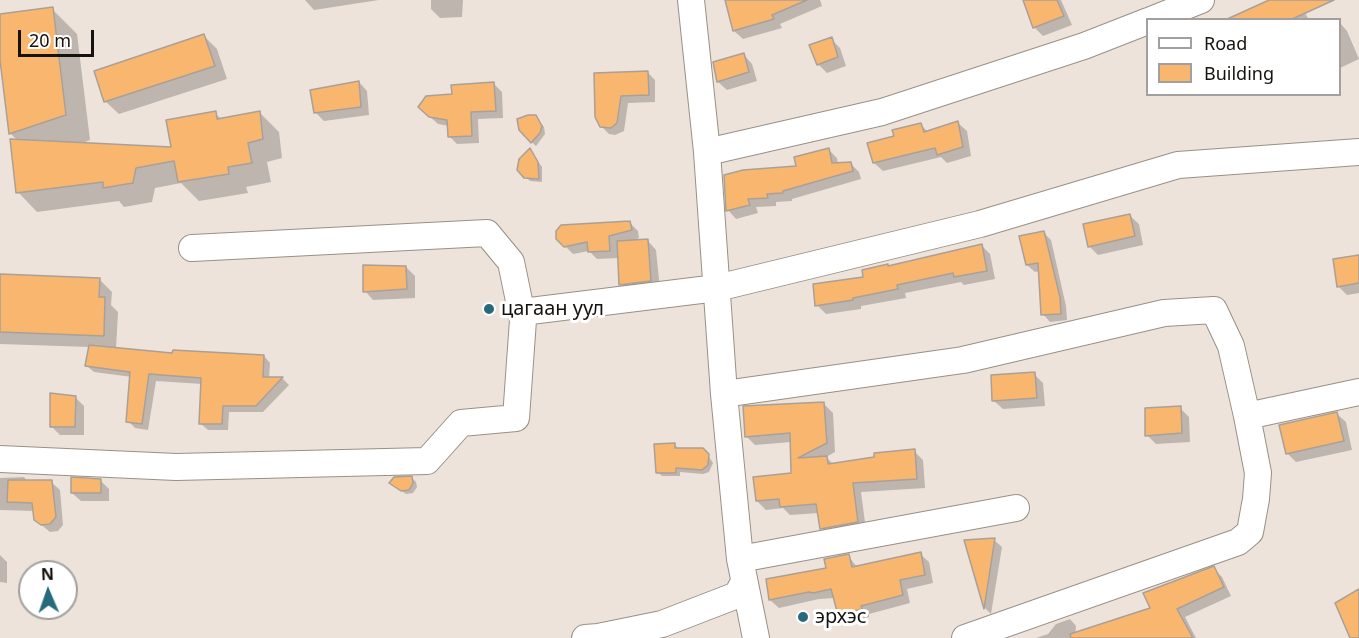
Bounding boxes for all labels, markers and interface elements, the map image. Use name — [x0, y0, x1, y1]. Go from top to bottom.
scale bar — [21, 18, 98, 56]
legend — [1146, 18, 1341, 96]
text: 20 m — [29, 28, 71, 52]
text: Road — [1204, 31, 1247, 55]
text: Building — [1204, 61, 1274, 85]
place label: цагаан уул — [501, 297, 604, 321]
marker: цагаан уул — [482, 302, 496, 316]
north arrow — [18, 560, 78, 620]
text: N — [41, 563, 54, 585]
place label: эрхэс — [815, 605, 867, 629]
marker: эрхэс — [796, 610, 810, 624]

